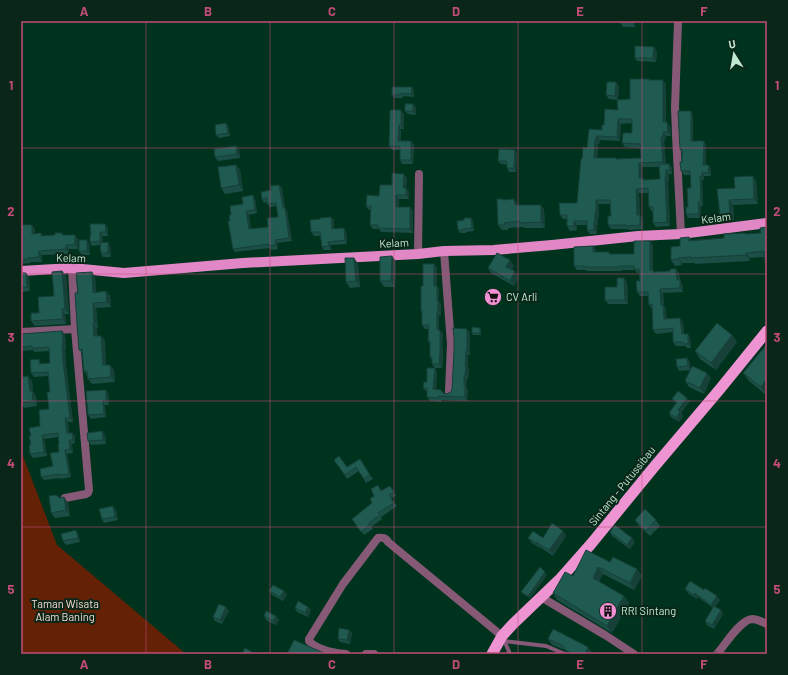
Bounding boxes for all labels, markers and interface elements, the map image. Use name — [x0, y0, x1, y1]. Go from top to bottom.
text: A — [80, 3, 89, 19]
text: B — [204, 3, 212, 19]
text: C — [328, 3, 336, 19]
text: D — [452, 3, 460, 19]
text: E — [576, 3, 584, 19]
text: F — [700, 3, 708, 19]
north arrow — [714, 34, 754, 74]
text: U — [727, 37, 737, 51]
text: 1 — [9, 77, 13, 93]
text: 1 — [775, 77, 779, 93]
text: 2 — [7, 203, 15, 219]
text: 2 — [773, 203, 781, 219]
street label: Kelam — [700, 209, 732, 226]
street label: Kelam — [379, 235, 409, 250]
street label: Kelam — [56, 251, 86, 264]
supermarket icon: CV Arli — [483, 287, 503, 307]
place label: CV Arli — [506, 290, 537, 303]
text: 3 — [7, 329, 15, 345]
text: 3 — [773, 329, 781, 345]
street label: Sintang - Putussibau — [586, 443, 658, 528]
text: 4 — [7, 455, 15, 471]
text: 4 — [773, 455, 781, 471]
text: 5 — [7, 581, 15, 597]
text: 5 — [773, 581, 781, 597]
park label: Taman Wisata Alam Baning — [31, 597, 99, 623]
building icon: RRI Sintang — [598, 601, 618, 621]
place label: RRI Sintang — [621, 604, 676, 617]
text: A — [80, 656, 89, 672]
text: B — [204, 656, 212, 672]
text: C — [328, 656, 336, 672]
text: D — [452, 656, 460, 672]
text: E — [576, 656, 584, 672]
text: F — [700, 656, 708, 672]

